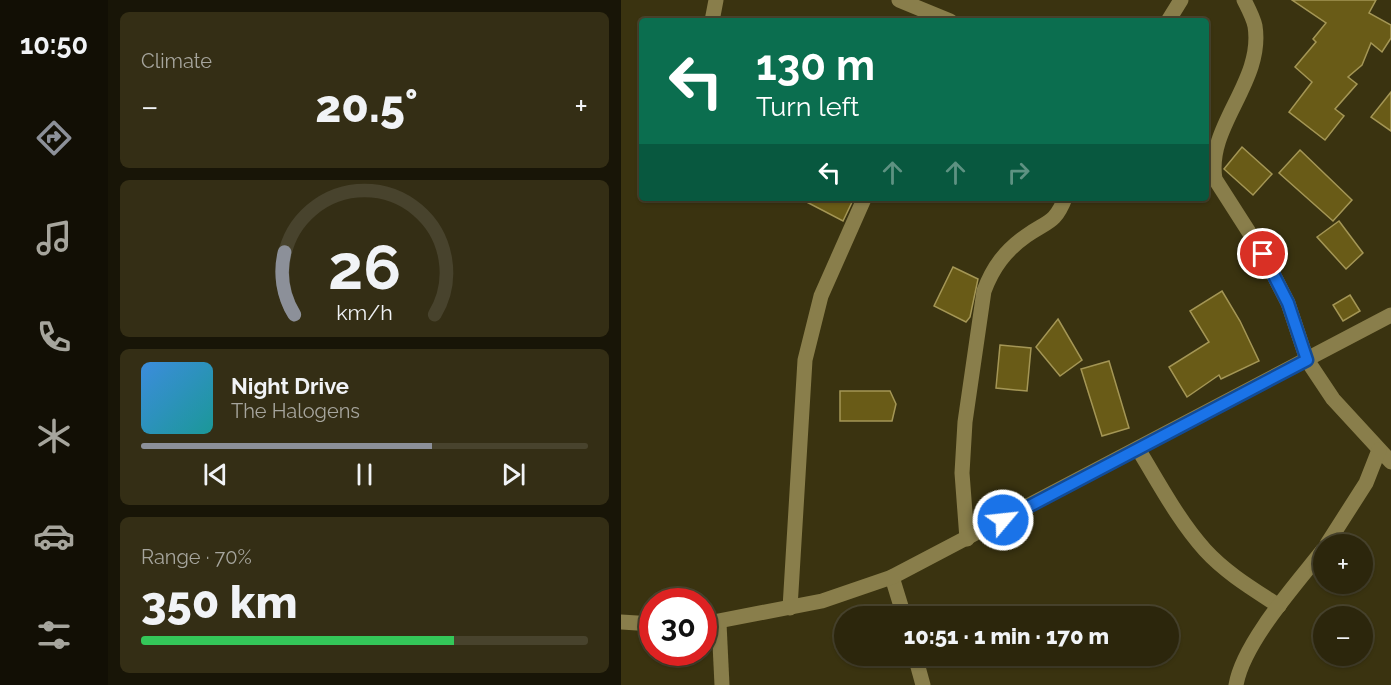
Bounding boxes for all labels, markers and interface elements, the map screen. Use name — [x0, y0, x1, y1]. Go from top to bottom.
text: 10:50 — [20, 29, 88, 60]
text: 130 m — [756, 41, 875, 90]
icon: left — [657, 42, 735, 120]
text: Climate — [141, 49, 212, 73]
text: 20.5° — [315, 80, 418, 133]
text: − — [141, 87, 159, 126]
text: + — [574, 87, 588, 126]
text: Turn left — [756, 91, 859, 122]
icon: directions — [33, 117, 75, 159]
icon: left — [813, 156, 846, 189]
icon: ahead — [876, 156, 909, 189]
icon: ahead — [939, 156, 972, 189]
icon: right — [1002, 156, 1035, 189]
icon: music — [33, 217, 75, 259]
pin — [1237, 228, 1288, 279]
text: 26 — [328, 231, 401, 305]
icon: arrive — [1246, 237, 1279, 270]
text: km/h — [336, 301, 393, 326]
icon: phone — [33, 316, 75, 358]
text: Night Drive — [231, 373, 349, 399]
text: The Halogens — [231, 399, 360, 423]
icon: climate — [33, 415, 75, 457]
icon: previous — [199, 458, 232, 491]
icon: pause — [348, 458, 381, 491]
icon: next — [497, 458, 530, 491]
position arrow — [971, 488, 1035, 552]
icon: car — [33, 515, 75, 557]
map controls — [1313, 534, 1373, 666]
button: + — [1313, 534, 1373, 594]
text: Range · 70% — [141, 545, 252, 569]
text: 350 km — [141, 576, 298, 629]
speed limit sign: 30 — [639, 588, 717, 666]
button: − — [1313, 606, 1373, 666]
icon: filters — [33, 614, 75, 656]
text: 10:51 · 1 min · 170 m — [904, 623, 1109, 649]

